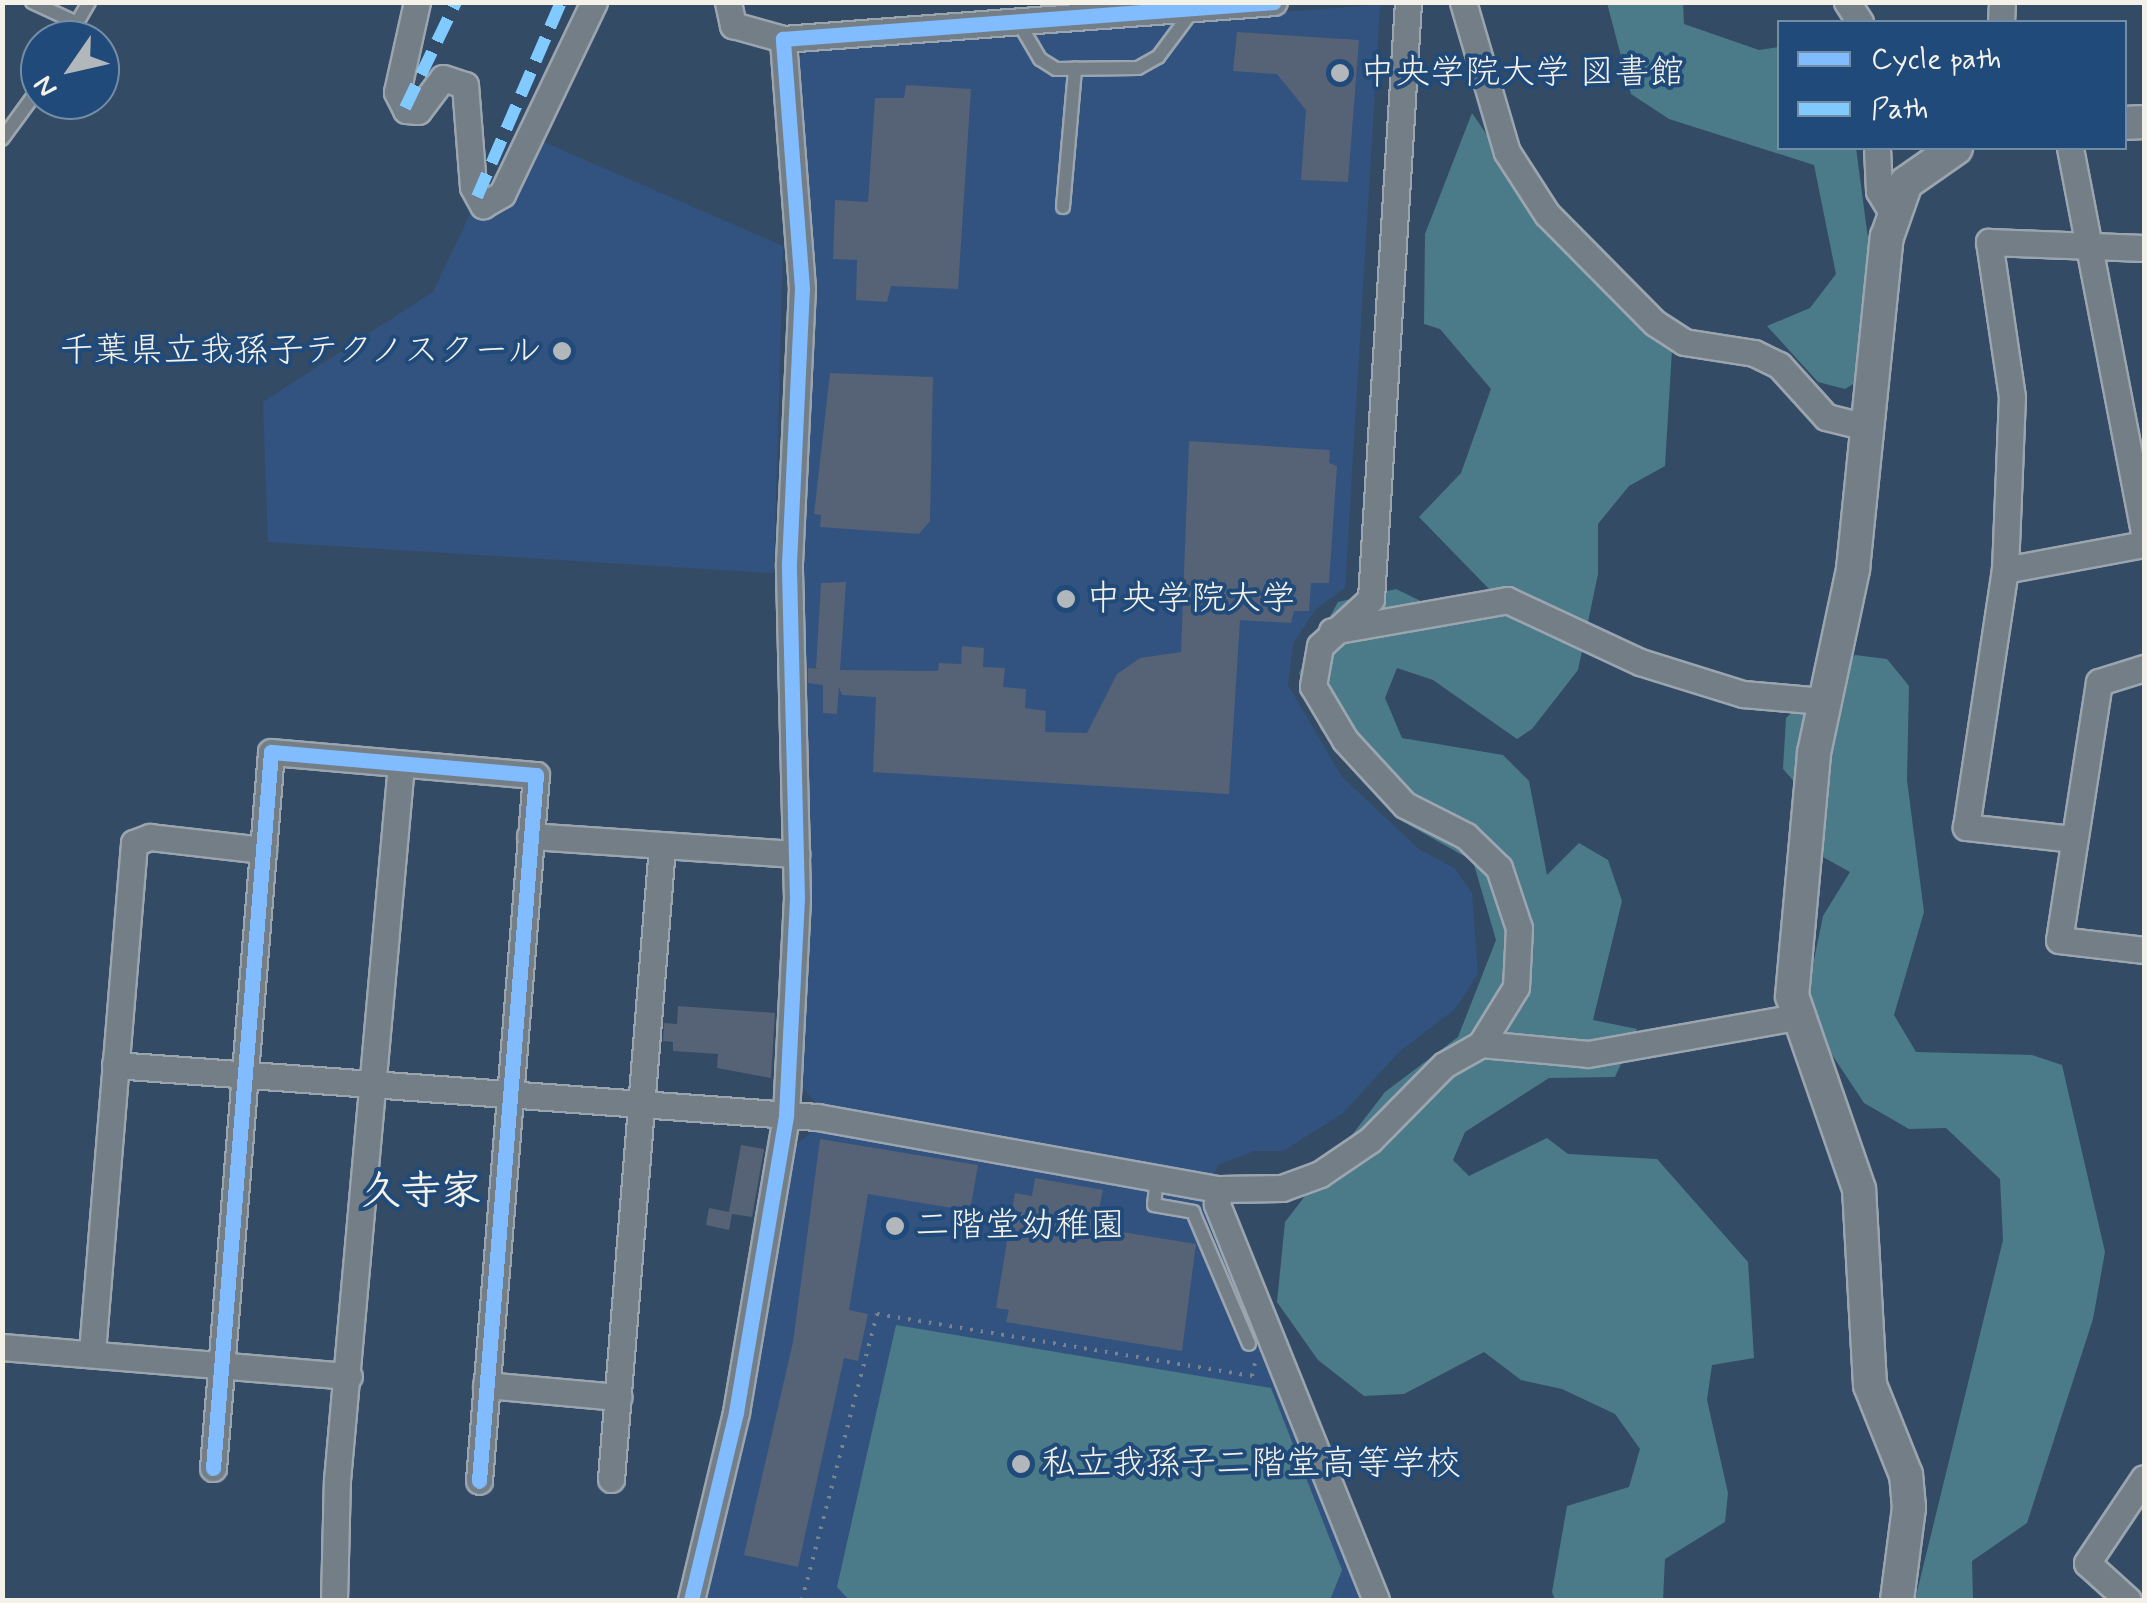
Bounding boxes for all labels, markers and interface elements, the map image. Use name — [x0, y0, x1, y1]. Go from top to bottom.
north arrow — [20, 20, 120, 120]
legend — [1777, 20, 2127, 150]
text: Cycle path — [1871, 40, 2002, 79]
place label: 中央学院大学 図書館 — [1360, 52, 1684, 94]
marker: 中央学院大学 図書館 — [1329, 62, 1351, 84]
text: N — [26, 68, 67, 104]
text: Path — [1871, 90, 1929, 129]
place label: 千葉県立我孫子テクノスクール — [52, 330, 542, 372]
marker: 千葉県立我孫子テクノスクール — [551, 340, 573, 362]
place label: 中央学院大学 — [1086, 578, 1296, 620]
marker: 中央学院大学 — [1055, 588, 1077, 610]
district label: 久寺家 — [361, 1168, 481, 1216]
place label: 二階堂幼稚園 — [915, 1205, 1125, 1247]
marker: 二階堂幼稚園 — [884, 1215, 906, 1237]
place label: 私立我孫子二階堂高等学校 — [1041, 1443, 1461, 1485]
marker: 私立我孫子二階堂高等学校 — [1010, 1453, 1032, 1475]

